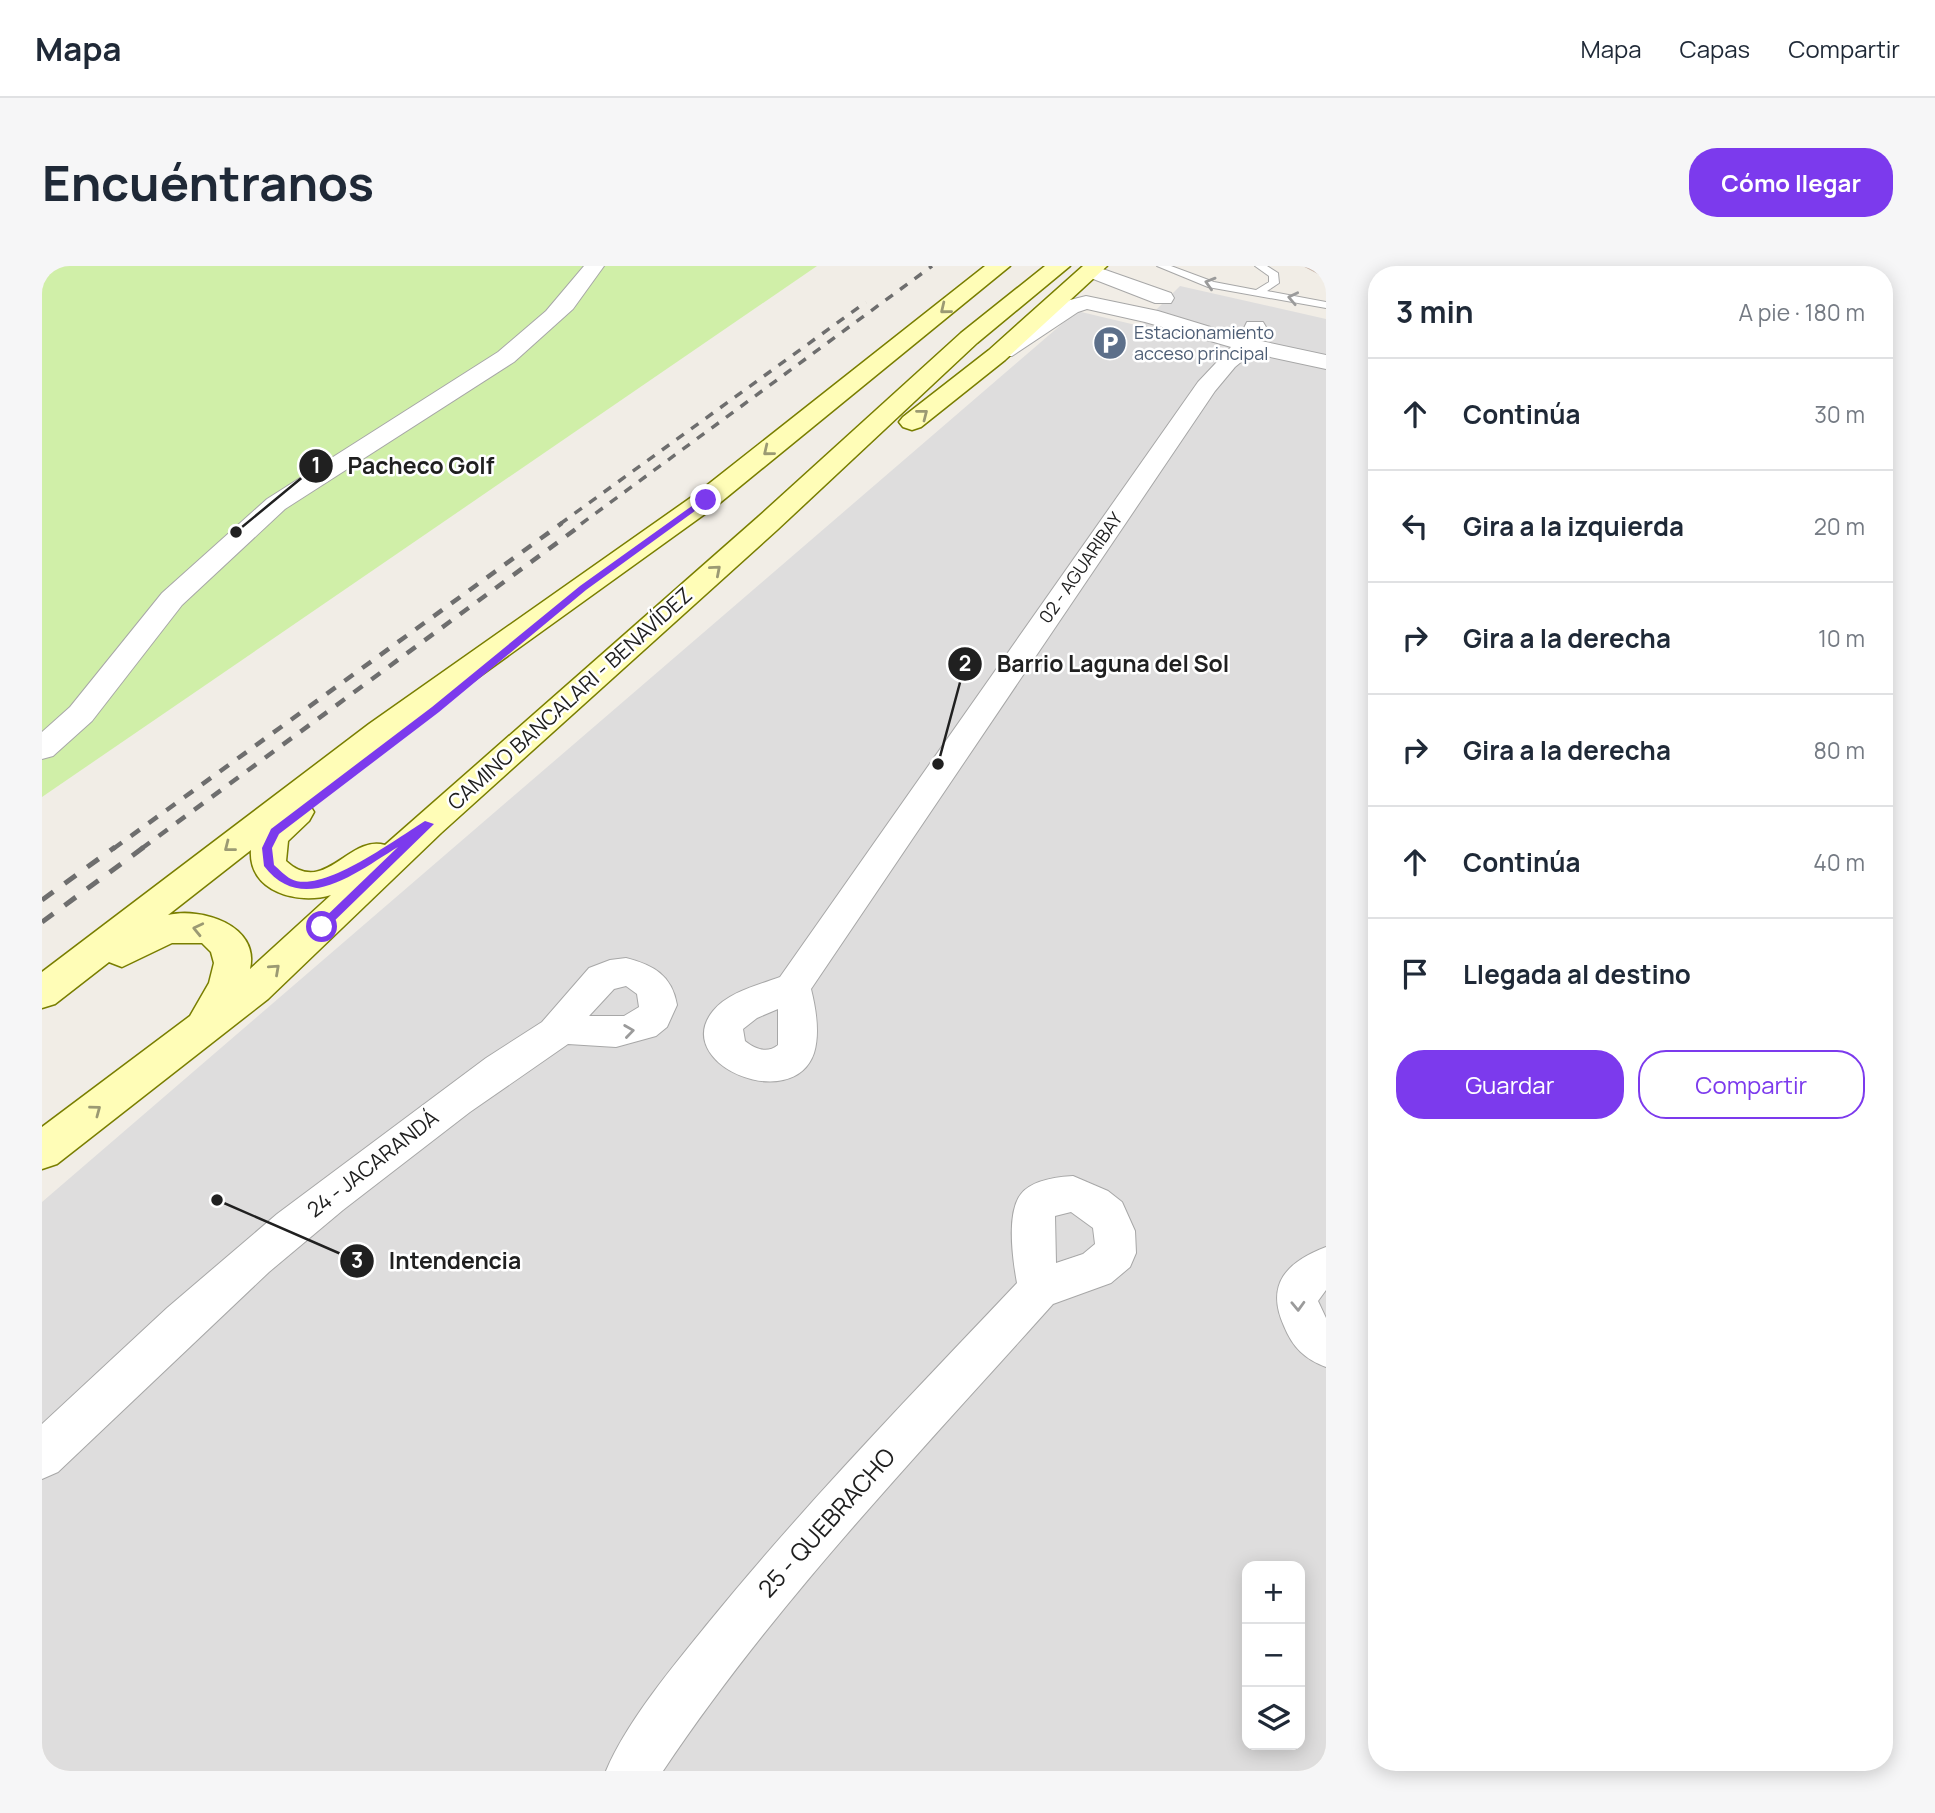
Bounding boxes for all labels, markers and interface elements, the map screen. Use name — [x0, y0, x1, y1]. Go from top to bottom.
text: Mapa — [35, 26, 122, 71]
text: Mapa — [1581, 32, 1642, 65]
text: Capas — [1680, 32, 1750, 65]
text: Compartir — [1788, 32, 1900, 65]
button: Cómo llegar — [1689, 148, 1893, 217]
text: Encuéntranos — [42, 149, 374, 216]
one-way arrow — [1205, 277, 1217, 292]
text: 3 min — [1396, 291, 1474, 332]
one-way arrow — [1287, 292, 1299, 307]
text: A pie · 180 m — [1739, 296, 1865, 328]
one-way arrow — [941, 300, 953, 313]
place label: Estacionamiento acceso principal — [1134, 320, 1274, 365]
parking icon: Estacionamiento acceso principal — [1091, 324, 1129, 362]
icon: ahead — [1396, 395, 1434, 433]
text: Continúa — [1463, 396, 1581, 432]
text: 30 m — [1814, 398, 1865, 430]
one-way arrow — [915, 409, 927, 422]
one-way arrow — [763, 442, 775, 455]
callout: Pacheco Golf — [298, 444, 508, 488]
text: Pacheco Golf — [348, 449, 495, 481]
text: 1 — [311, 451, 321, 479]
route end — [690, 484, 721, 515]
street label: 02 - AGUARIBAY — [1033, 506, 1128, 628]
icon: left — [1396, 507, 1434, 545]
text: Gira a la izquierda — [1463, 508, 1684, 544]
text: 20 m — [1814, 510, 1865, 542]
one-way arrow — [707, 565, 720, 578]
street label: CAMINO BANCALARI - BENAVÍDEZ — [441, 581, 697, 816]
icon: right — [1396, 619, 1434, 657]
text: Gira a la derecha — [1463, 620, 1671, 656]
text: 10 m — [1818, 622, 1865, 654]
callout: Barrio Laguna del Sol — [948, 642, 1243, 686]
text: Barrio Laguna del Sol — [997, 647, 1229, 679]
text: 2 — [959, 649, 971, 677]
icon: right — [1396, 731, 1434, 769]
text: Gira a la derecha — [1463, 732, 1671, 768]
text: 80 m — [1814, 734, 1865, 766]
one-way arrow — [225, 838, 237, 851]
icon: ahead — [1396, 843, 1434, 881]
text: Continúa — [1463, 844, 1581, 880]
text: 40 m — [1813, 846, 1865, 878]
route start — [306, 911, 337, 942]
one-way arrow — [193, 923, 205, 937]
icon: arrive — [1396, 955, 1434, 993]
text: Llegada al destino — [1463, 956, 1691, 992]
one-way arrow — [267, 965, 280, 978]
one-way arrow — [623, 1023, 635, 1038]
button: Guardar — [1396, 1050, 1624, 1119]
button: Compartir — [1638, 1050, 1865, 1119]
street label: 24 - JACARANDÁ — [301, 1103, 444, 1223]
one-way arrow — [89, 1105, 101, 1118]
callout: Intendencia — [339, 1239, 535, 1283]
text: Intendencia — [389, 1244, 521, 1276]
text: 3 — [351, 1246, 363, 1274]
one-way arrow — [1291, 1301, 1306, 1312]
street label: 25 - QUEBRACHO — [750, 1440, 902, 1604]
map controls — [1242, 1561, 1305, 1750]
button: + — [1242, 1561, 1305, 1624]
button: − — [1242, 1624, 1305, 1687]
button: layers — [1242, 1687, 1305, 1750]

